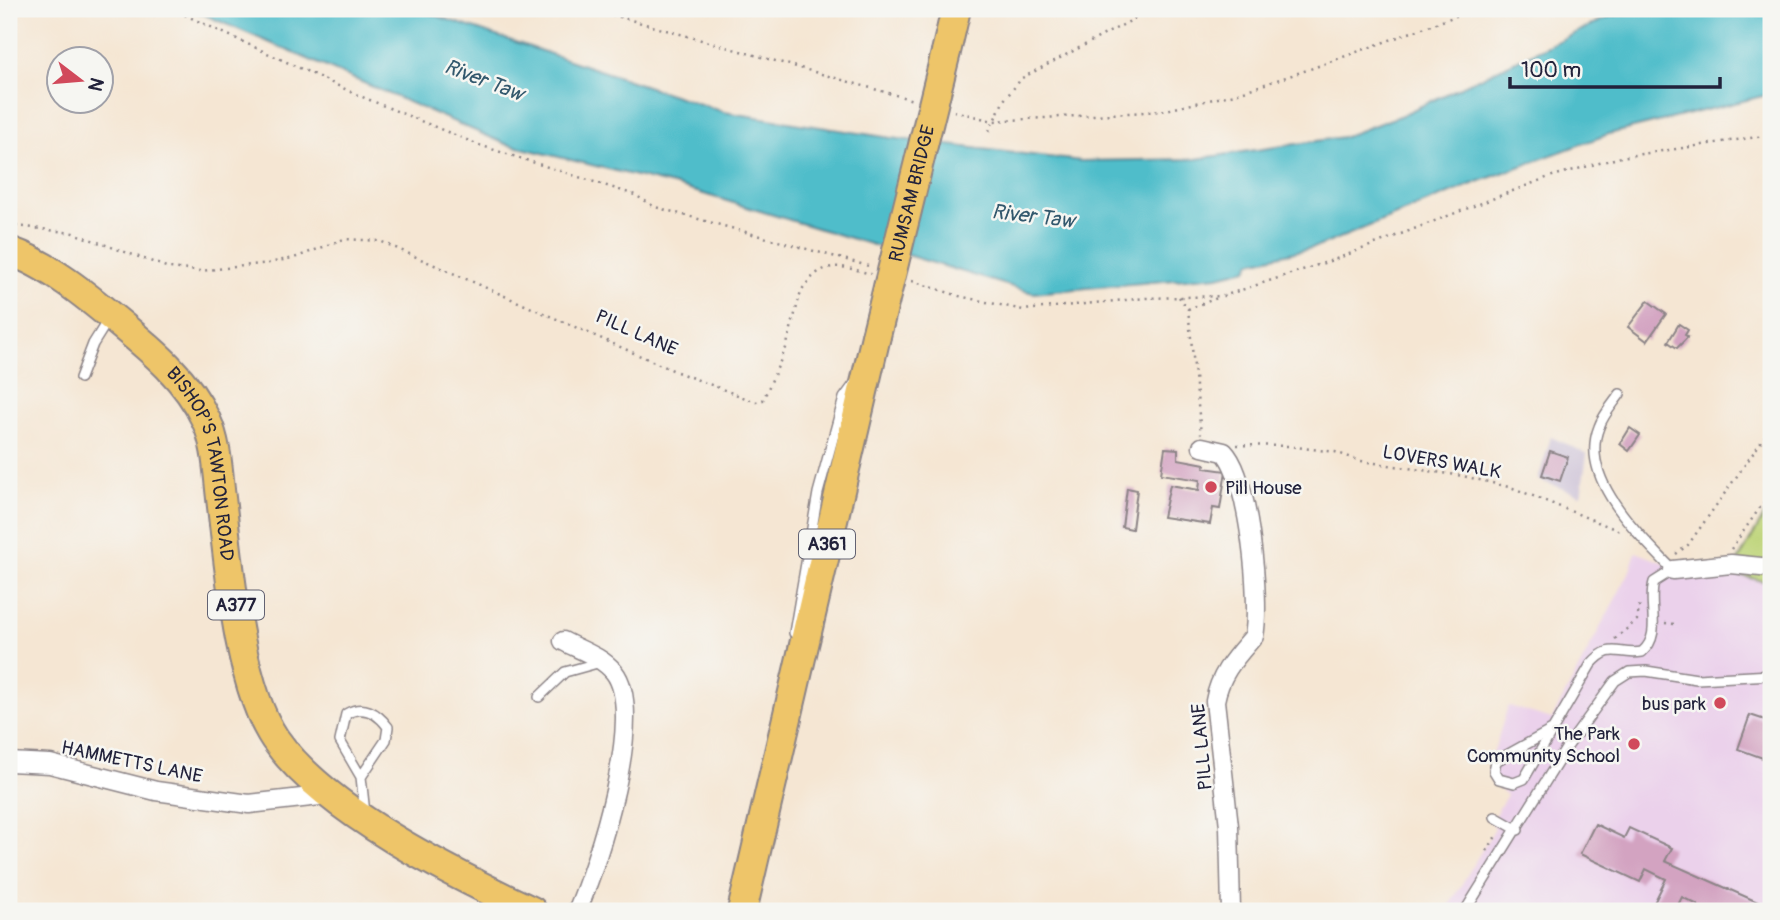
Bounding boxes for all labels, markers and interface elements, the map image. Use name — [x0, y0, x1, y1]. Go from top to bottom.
north arrow — [46, 46, 116, 116]
scale bar — [1510, 46, 1720, 90]
water label: River Taw — [440, 53, 530, 109]
text: 100 m — [1521, 57, 1581, 84]
text: N — [82, 75, 109, 94]
street label: RUMSAM BRIDGE — [884, 123, 941, 264]
water label: River Taw — [990, 198, 1078, 235]
street label: PILL LANE — [592, 304, 681, 362]
street label: BISHOP'S TAWTON ROAD — [161, 362, 239, 562]
street label: LOVERS WALK — [1381, 440, 1503, 484]
place label: Pill House — [1225, 476, 1302, 500]
marker: Pill House — [1203, 479, 1219, 495]
road number: A361 — [799, 530, 855, 558]
road number: A377 — [208, 590, 264, 620]
place label: bus park — [1642, 692, 1706, 716]
marker: bus park — [1712, 695, 1728, 711]
street label: PILL LANE — [1186, 702, 1218, 791]
place label: The Park Community School — [1467, 722, 1620, 768]
street label: HAMMETTS LANE — [59, 735, 205, 789]
marker: The Park Community School — [1626, 736, 1642, 752]

